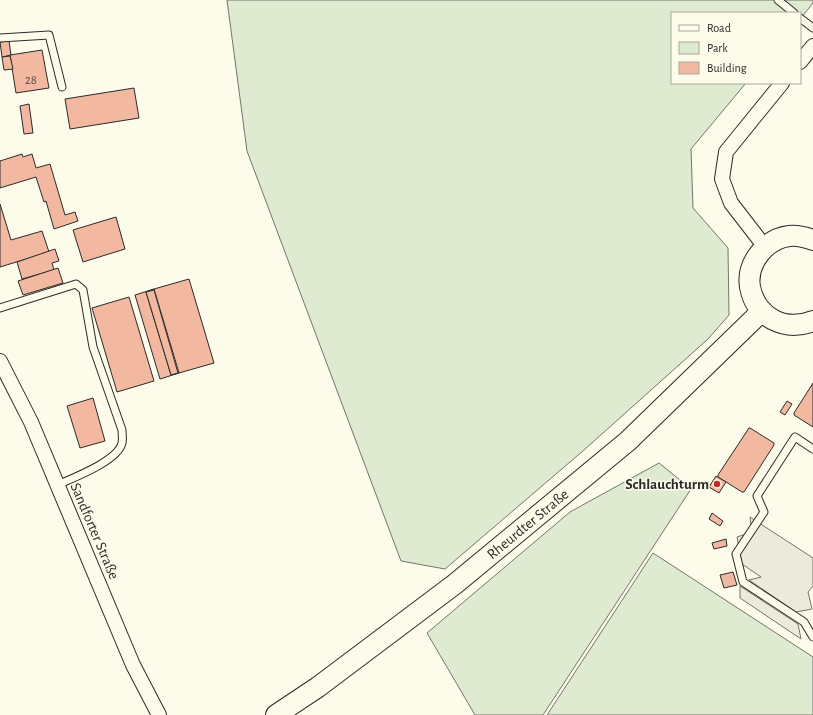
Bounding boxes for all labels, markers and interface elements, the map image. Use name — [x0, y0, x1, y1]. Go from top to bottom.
legend — [671, 12, 801, 84]
text: Road — [707, 22, 731, 34]
text: Park — [707, 42, 728, 54]
text: Building — [707, 62, 747, 74]
house number: 28 — [25, 74, 37, 87]
place label: Schlauchturm — [625, 477, 709, 492]
marker: Schlauchturm — [712, 479, 722, 489]
street label: Sandforter Straße — [68, 481, 122, 582]
street label: Rheurdter Straße — [484, 487, 572, 562]

